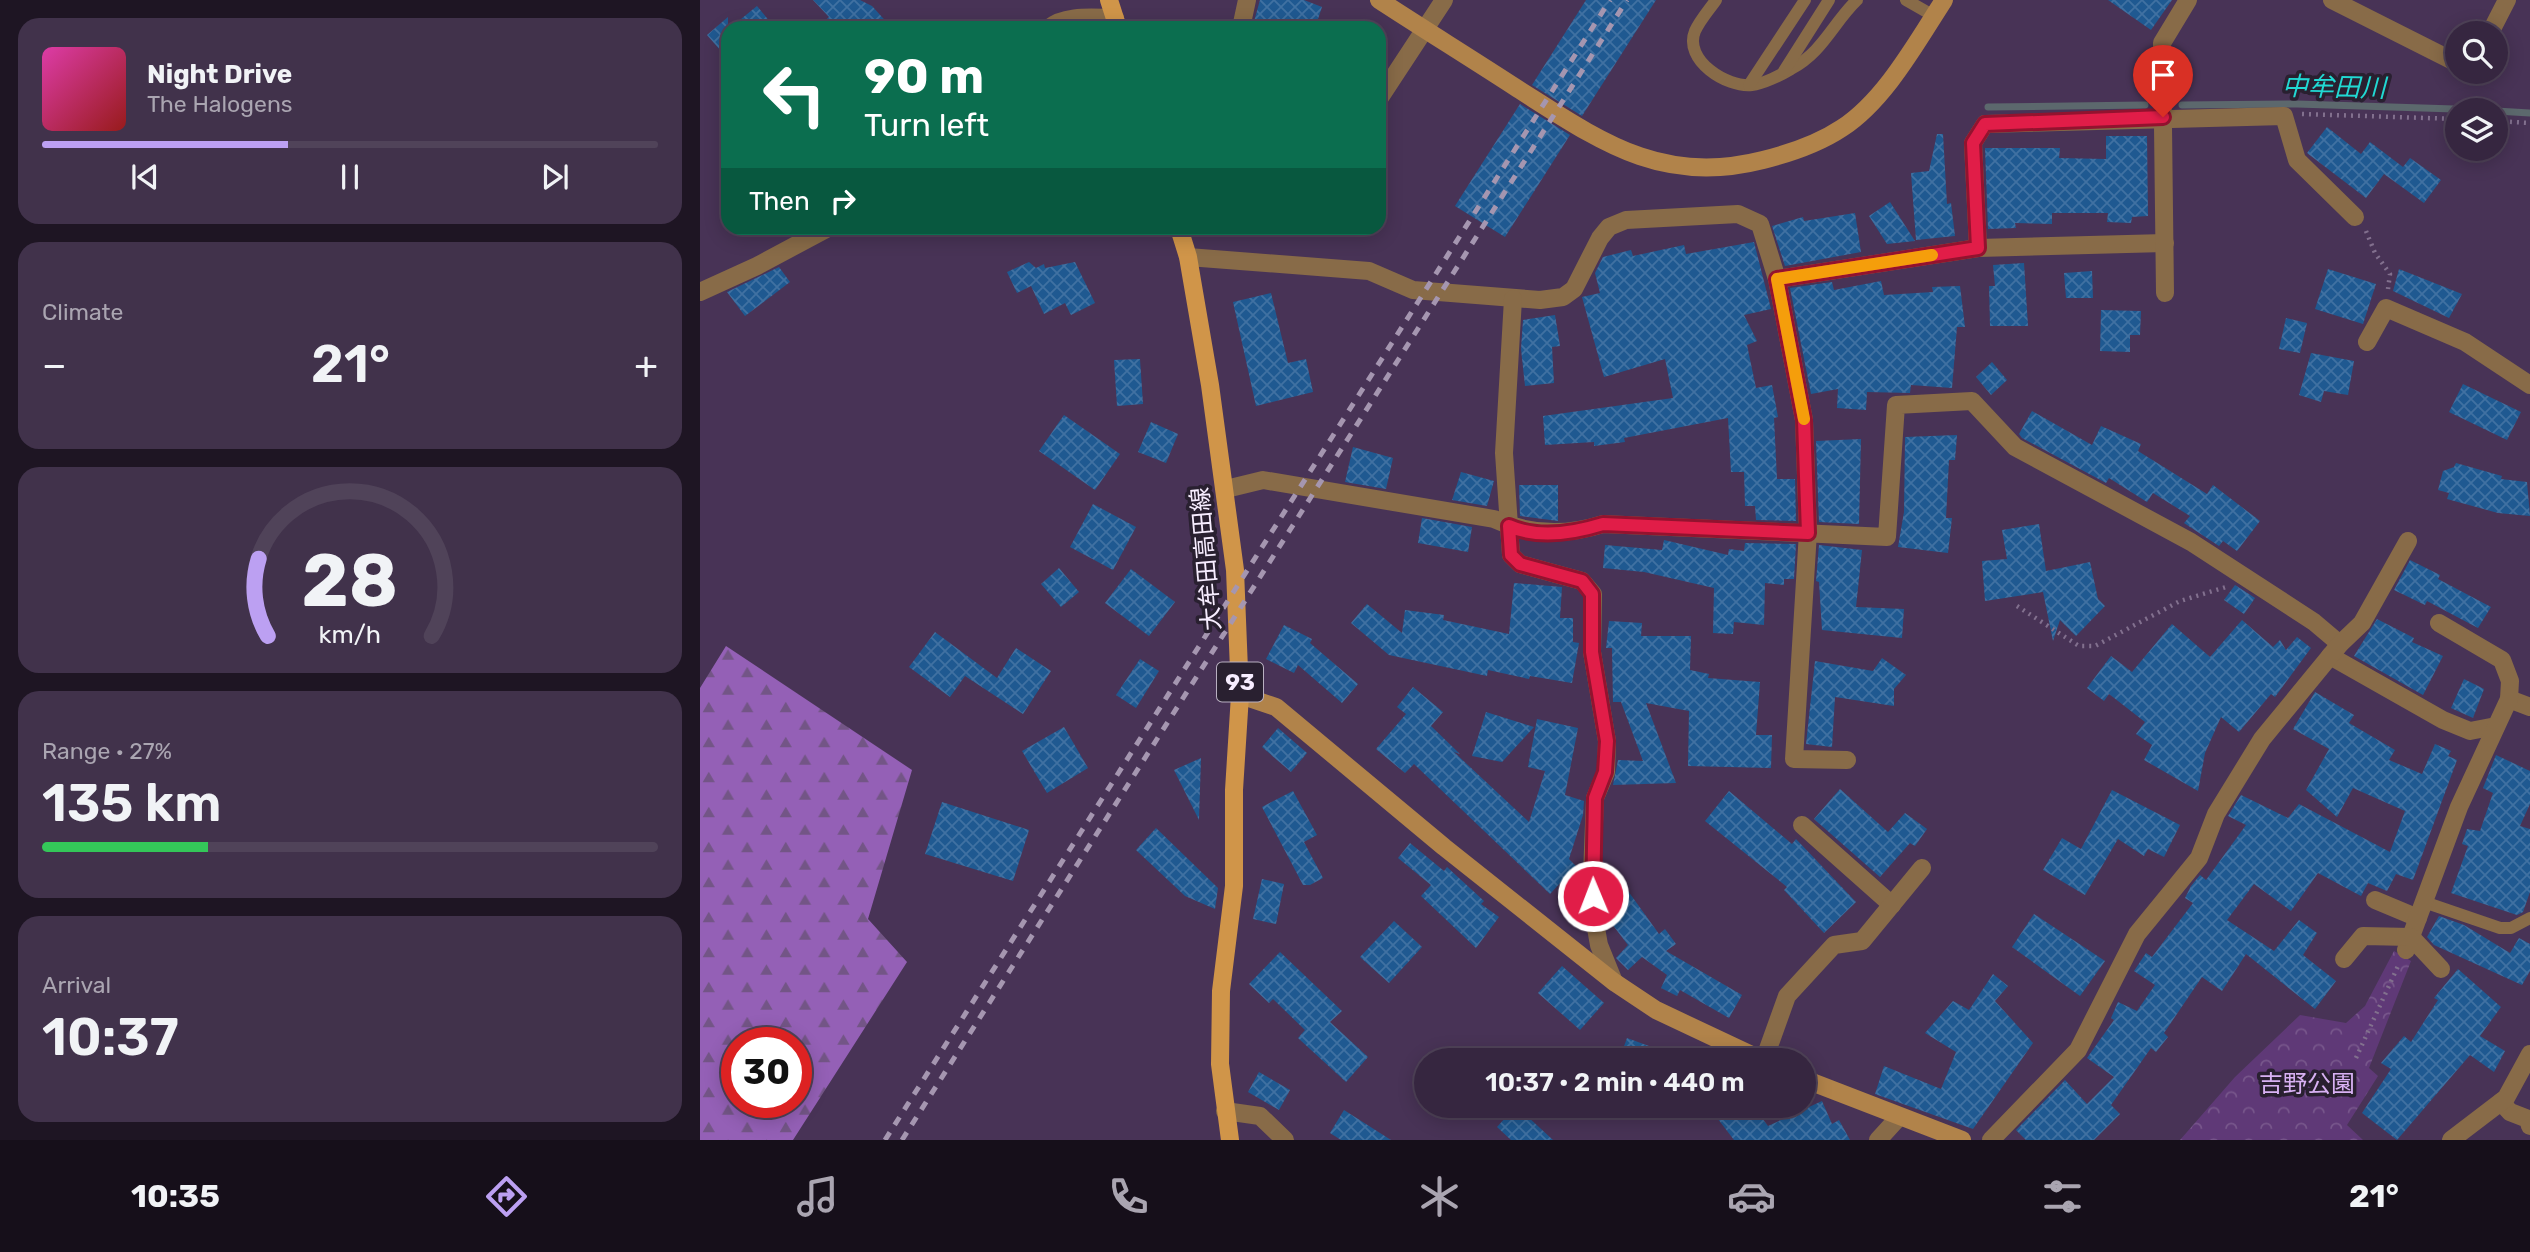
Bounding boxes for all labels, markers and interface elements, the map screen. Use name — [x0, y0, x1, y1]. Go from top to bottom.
map controls — [2445, 21, 2508, 161]
button: search — [2445, 21, 2508, 84]
pin — [2133, 45, 2193, 117]
text: 90 m — [864, 47, 984, 105]
icon: left — [749, 49, 840, 140]
icon: arrive — [2144, 56, 2182, 94]
text: Night Drive — [147, 59, 292, 90]
water label: 中牟田川 — [2282, 71, 2389, 104]
text: The Halogens — [147, 90, 293, 118]
button: layers — [2445, 98, 2508, 161]
text: Turn left — [864, 106, 989, 144]
icon: previous — [126, 158, 164, 196]
icon: pause — [331, 158, 369, 196]
icon: next — [536, 158, 574, 196]
icon: right — [824, 182, 862, 220]
text: Then — [749, 186, 810, 217]
text: Climate — [42, 298, 123, 326]
text: 21° — [311, 333, 390, 395]
text: − — [42, 342, 67, 388]
text: + — [634, 342, 658, 388]
street label: 大牟田高田線 — [1186, 486, 1226, 632]
text: 28 — [302, 538, 398, 624]
text: km/h — [319, 620, 381, 649]
road number: 93 — [1217, 662, 1263, 702]
text: Range · 27% — [42, 737, 172, 765]
text: 135 km — [42, 772, 222, 834]
position arrow — [1556, 859, 1630, 933]
text: Arrival — [42, 971, 111, 999]
text: 10:37 — [42, 1006, 179, 1068]
speed limit sign: 30 — [721, 1027, 812, 1118]
text: 10:37 · 2 min · 440 m — [1485, 1067, 1745, 1098]
park label: 吉野公園 — [2259, 1070, 2355, 1098]
icon: directions — [482, 1172, 531, 1221]
icon: music — [793, 1172, 842, 1221]
icon: phone — [1104, 1172, 1153, 1221]
icon: climate — [1415, 1172, 1464, 1221]
icon: car — [1727, 1172, 1776, 1221]
icon: filters — [2038, 1172, 2087, 1221]
text: 10:35 — [131, 1177, 220, 1215]
text: 21° — [2349, 1177, 2399, 1215]

